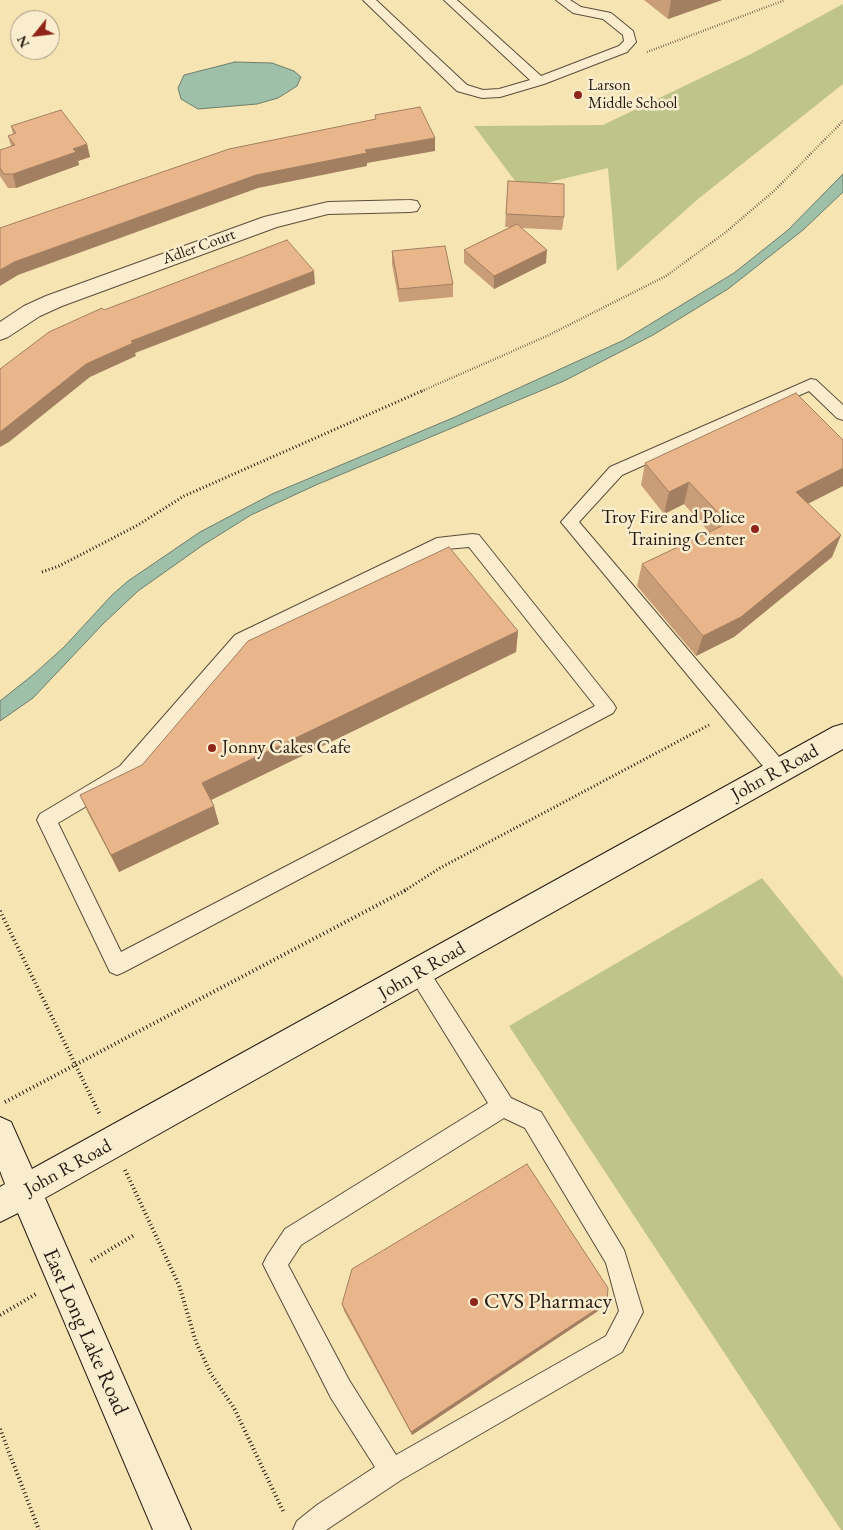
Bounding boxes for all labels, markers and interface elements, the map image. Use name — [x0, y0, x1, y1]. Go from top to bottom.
north arrow — [10, 10, 60, 60]
text: N — [12, 32, 33, 51]
place label: Larson Middle School — [588, 76, 677, 114]
marker: Larson Middle School — [572, 89, 584, 101]
street label: Adler Court — [160, 225, 238, 269]
place label: Troy Fire and Police Training Center — [601, 507, 745, 551]
marker: Troy Fire and Police Training Center — [749, 523, 761, 535]
place label: Jonny Cakes Cafe — [222, 737, 351, 759]
street label: John R Road — [727, 740, 823, 806]
marker: Jonny Cakes Cafe — [206, 742, 218, 754]
street label: John R Road — [375, 937, 469, 1005]
street label: John R Road — [20, 1135, 116, 1201]
street label: East Long Lake Road — [36, 1245, 134, 1419]
place label: CVS Pharmacy — [484, 1289, 612, 1315]
marker: CVS Pharmacy — [468, 1296, 480, 1308]

